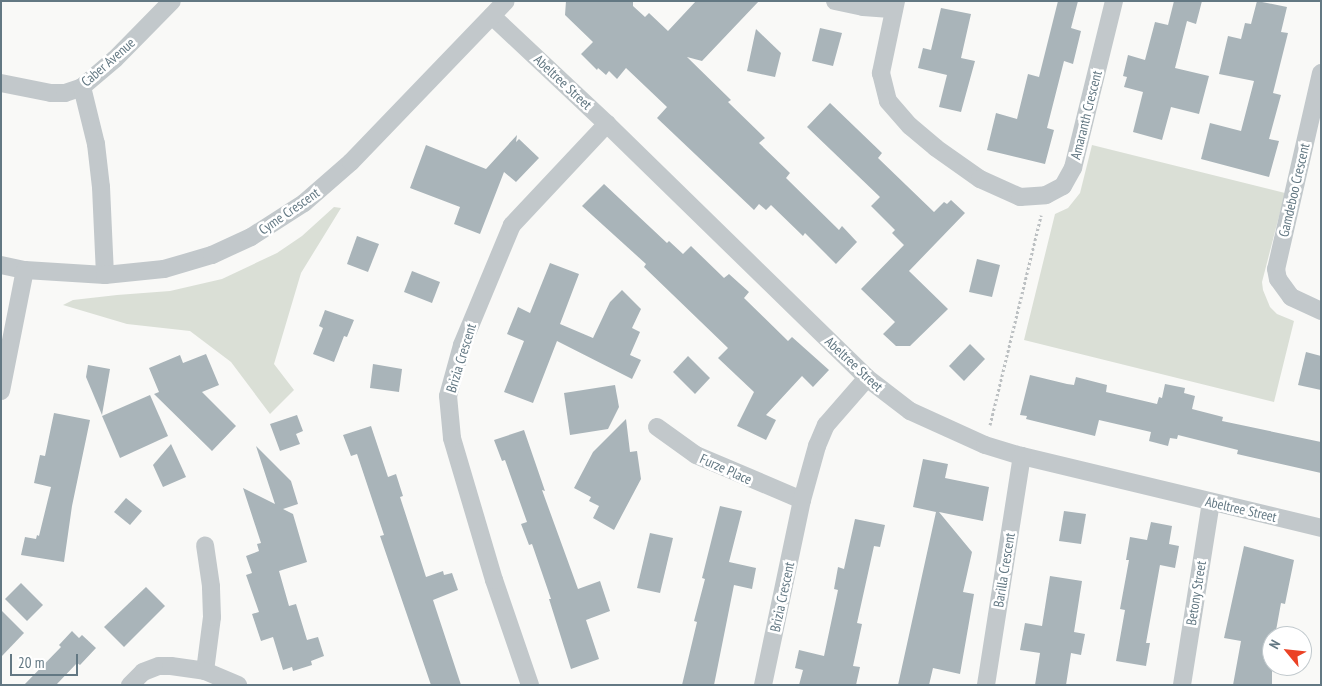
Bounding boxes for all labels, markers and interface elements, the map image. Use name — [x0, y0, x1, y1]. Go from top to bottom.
street label: Caber Avenue — [78, 34, 138, 90]
street label: Abeltree Street — [531, 51, 595, 113]
street label: Amaranth Crescent — [1067, 69, 1105, 161]
street label: Gamdeboo Crescent — [1275, 141, 1313, 239]
street label: Cyme Crescent — [255, 184, 323, 238]
street label: Brizia Crescent — [443, 321, 479, 395]
street label: Abeltree Street — [822, 333, 886, 395]
street label: Furze Place — [697, 450, 755, 488]
street label: Abeltree Street — [1204, 493, 1278, 525]
street label: Barilla Crescent — [990, 532, 1018, 608]
street label: Betony Street — [1183, 559, 1209, 627]
street label: Brizia Crescent — [766, 560, 798, 634]
north arrow — [1262, 626, 1312, 676]
text: N — [1265, 637, 1284, 652]
scale bar — [12, 644, 80, 676]
text: 20 m — [18, 653, 44, 672]

